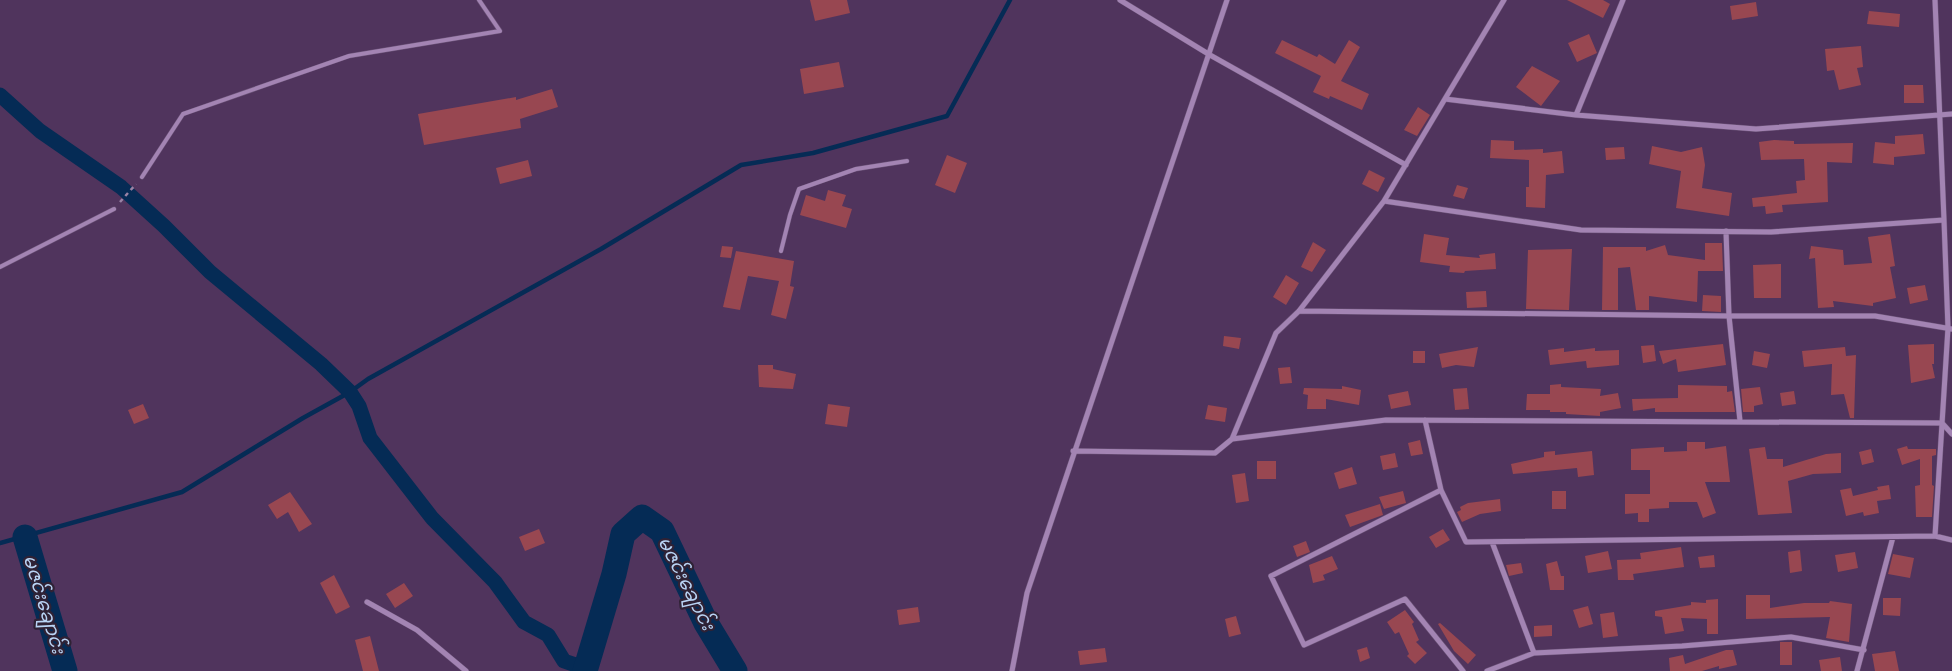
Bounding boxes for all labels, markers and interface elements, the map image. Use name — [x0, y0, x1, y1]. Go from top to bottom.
water label: မဇင်းချောင်း — [650, 532, 722, 637]
water label: မဇင်းချောင်း — [15, 552, 73, 659]

